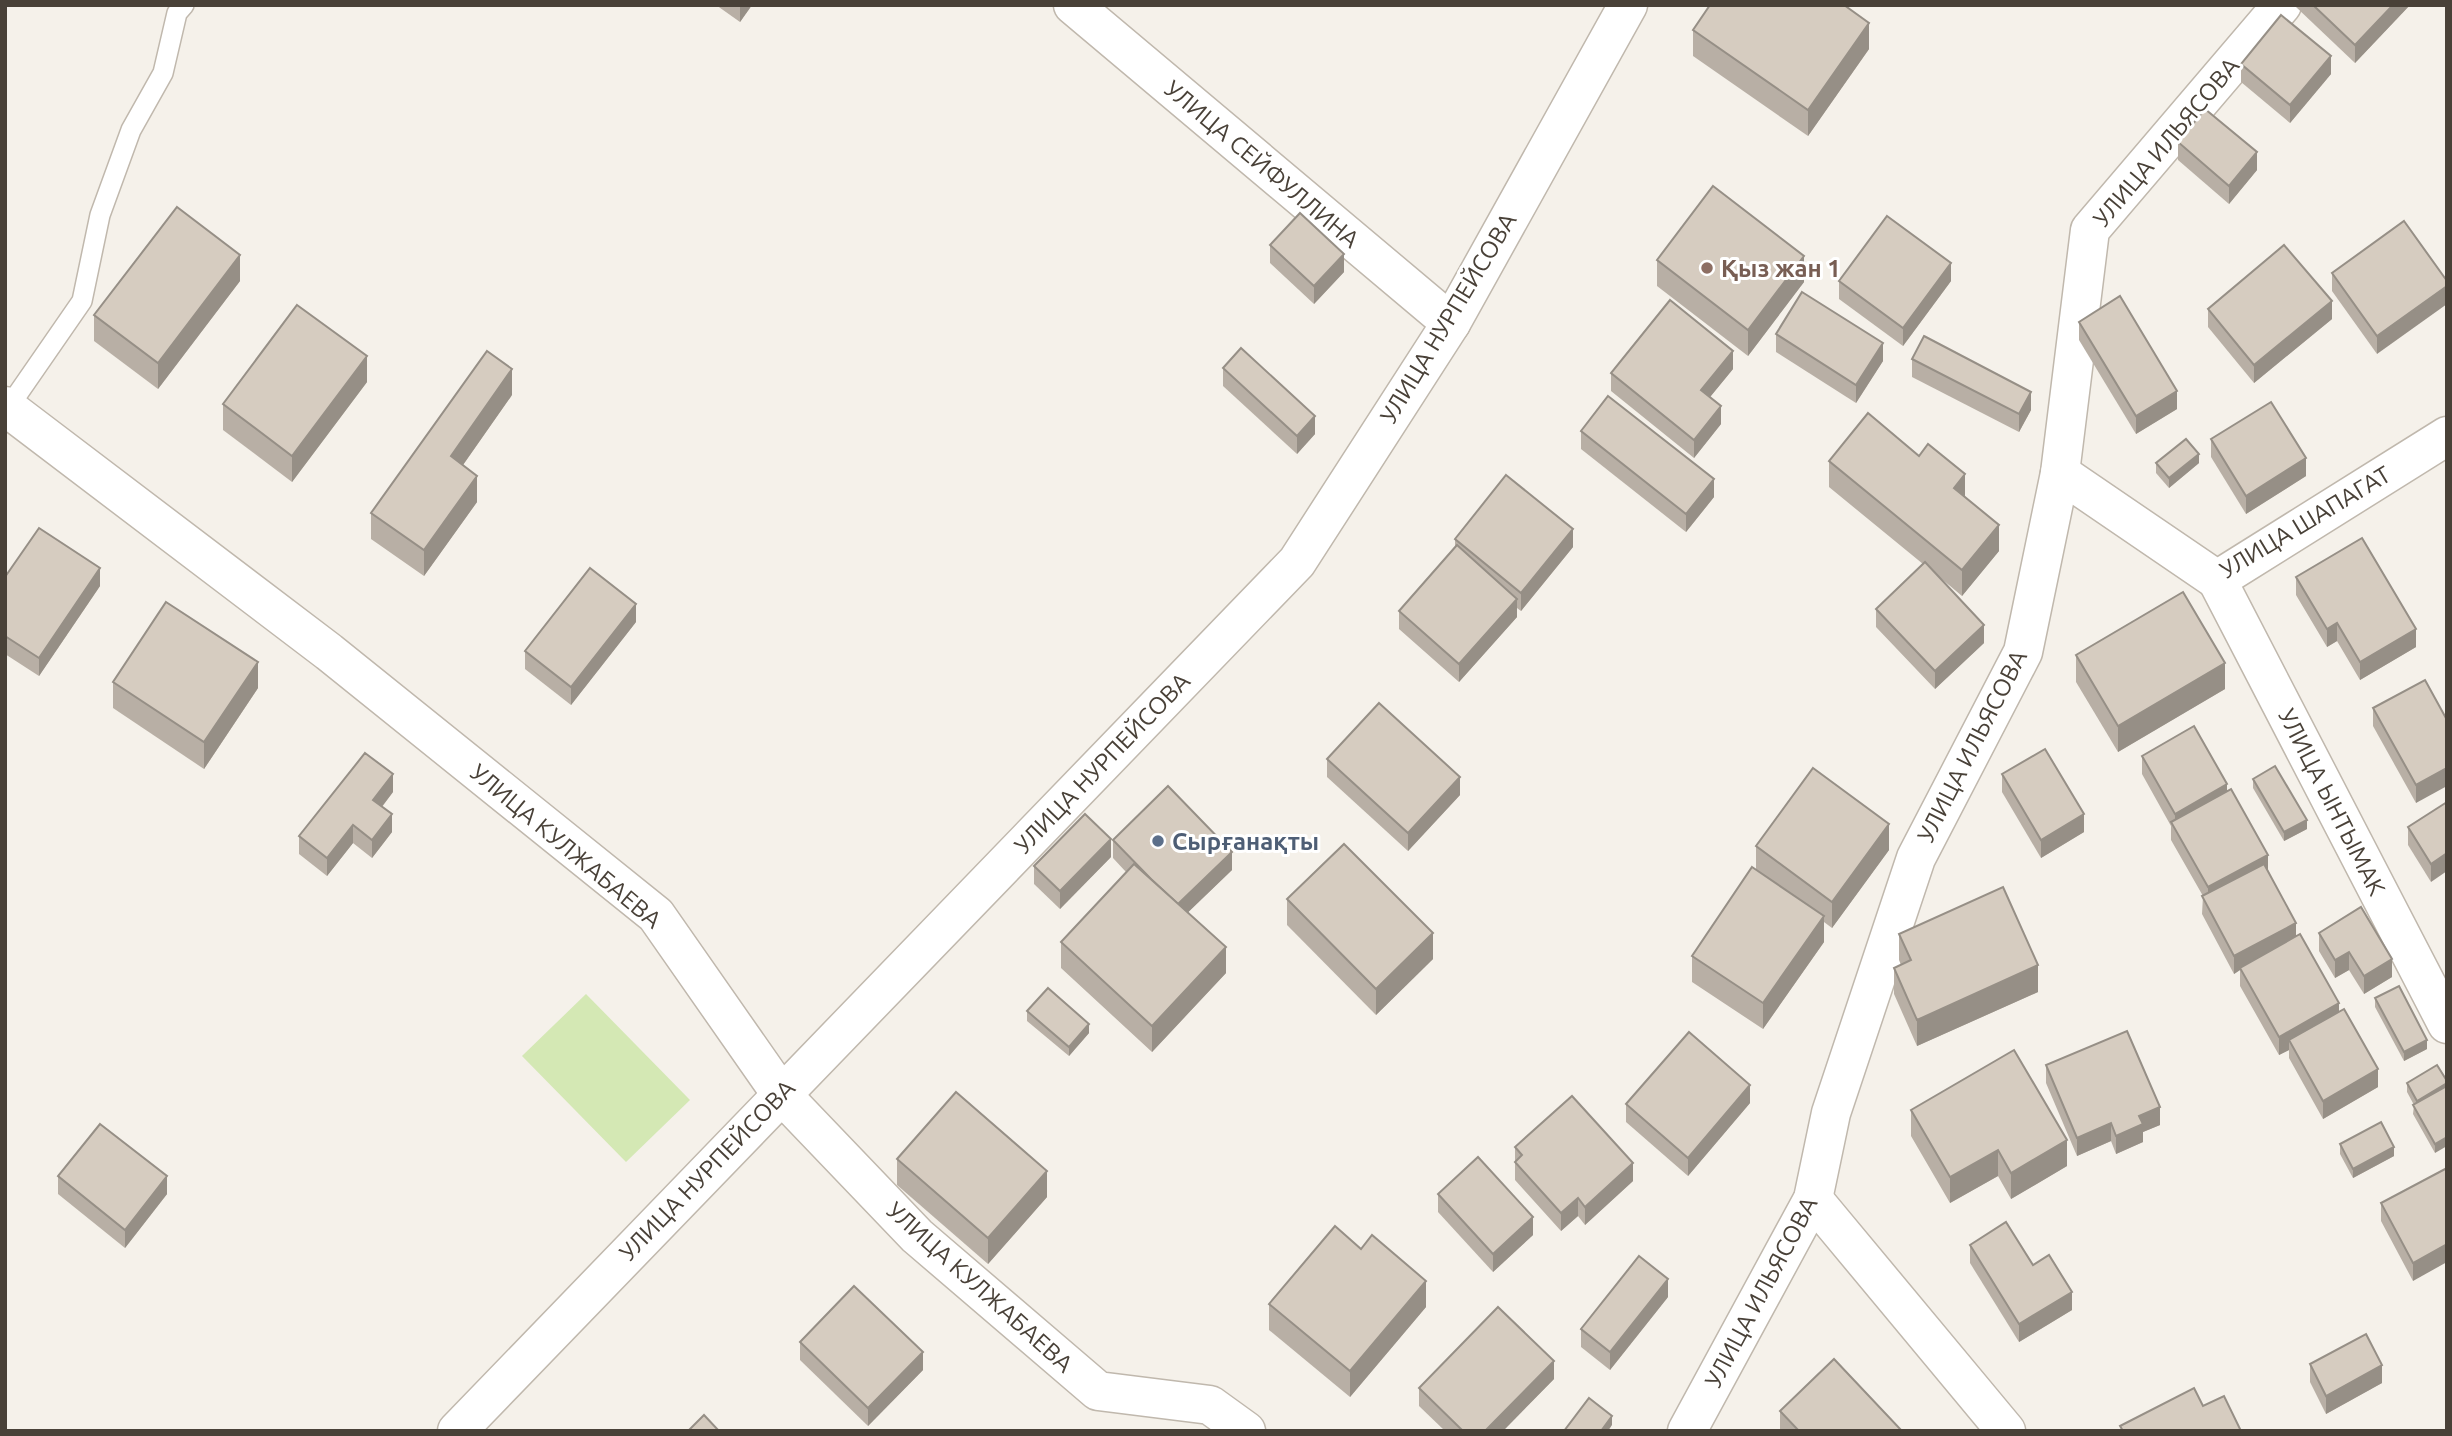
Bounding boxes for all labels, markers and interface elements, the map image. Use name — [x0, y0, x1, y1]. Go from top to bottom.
street label: УЛИЦА ИЛЬЯСОВА — [2088, 52, 2245, 232]
street label: УЛИЦА СЕЙФУЛЛИНА — [1159, 74, 1366, 253]
street label: УЛИЦА НУРПЕЙСОВА — [1374, 207, 1522, 428]
place label: Қыз жан 1 — [1721, 255, 1841, 282]
marker: Қыз жан 1 — [1699, 260, 1715, 276]
street label: УЛИЦА ШАПАГАТ — [2215, 460, 2395, 584]
street label: УЛИЦА ИЛЬЯСОВА — [1912, 645, 2032, 846]
street label: УЛИЦА НУРПЕЙСОВА — [1008, 666, 1195, 859]
street label: УЛИЦА ЫНТЫМАК — [2273, 704, 2391, 900]
street label: УЛИЦА КУЛЖАБАЕВА — [465, 758, 667, 934]
place label: Сырғанақты — [1172, 828, 1319, 855]
marker: Сырғанақты — [1150, 833, 1166, 849]
street label: УЛИЦА НУРПЕЙСОВА — [613, 1073, 800, 1266]
street label: УЛИЦА ИЛЬЯСОВА — [1699, 1192, 1823, 1392]
street label: УЛИЦА КУЛЖАБАЕВА — [882, 1196, 1079, 1378]

